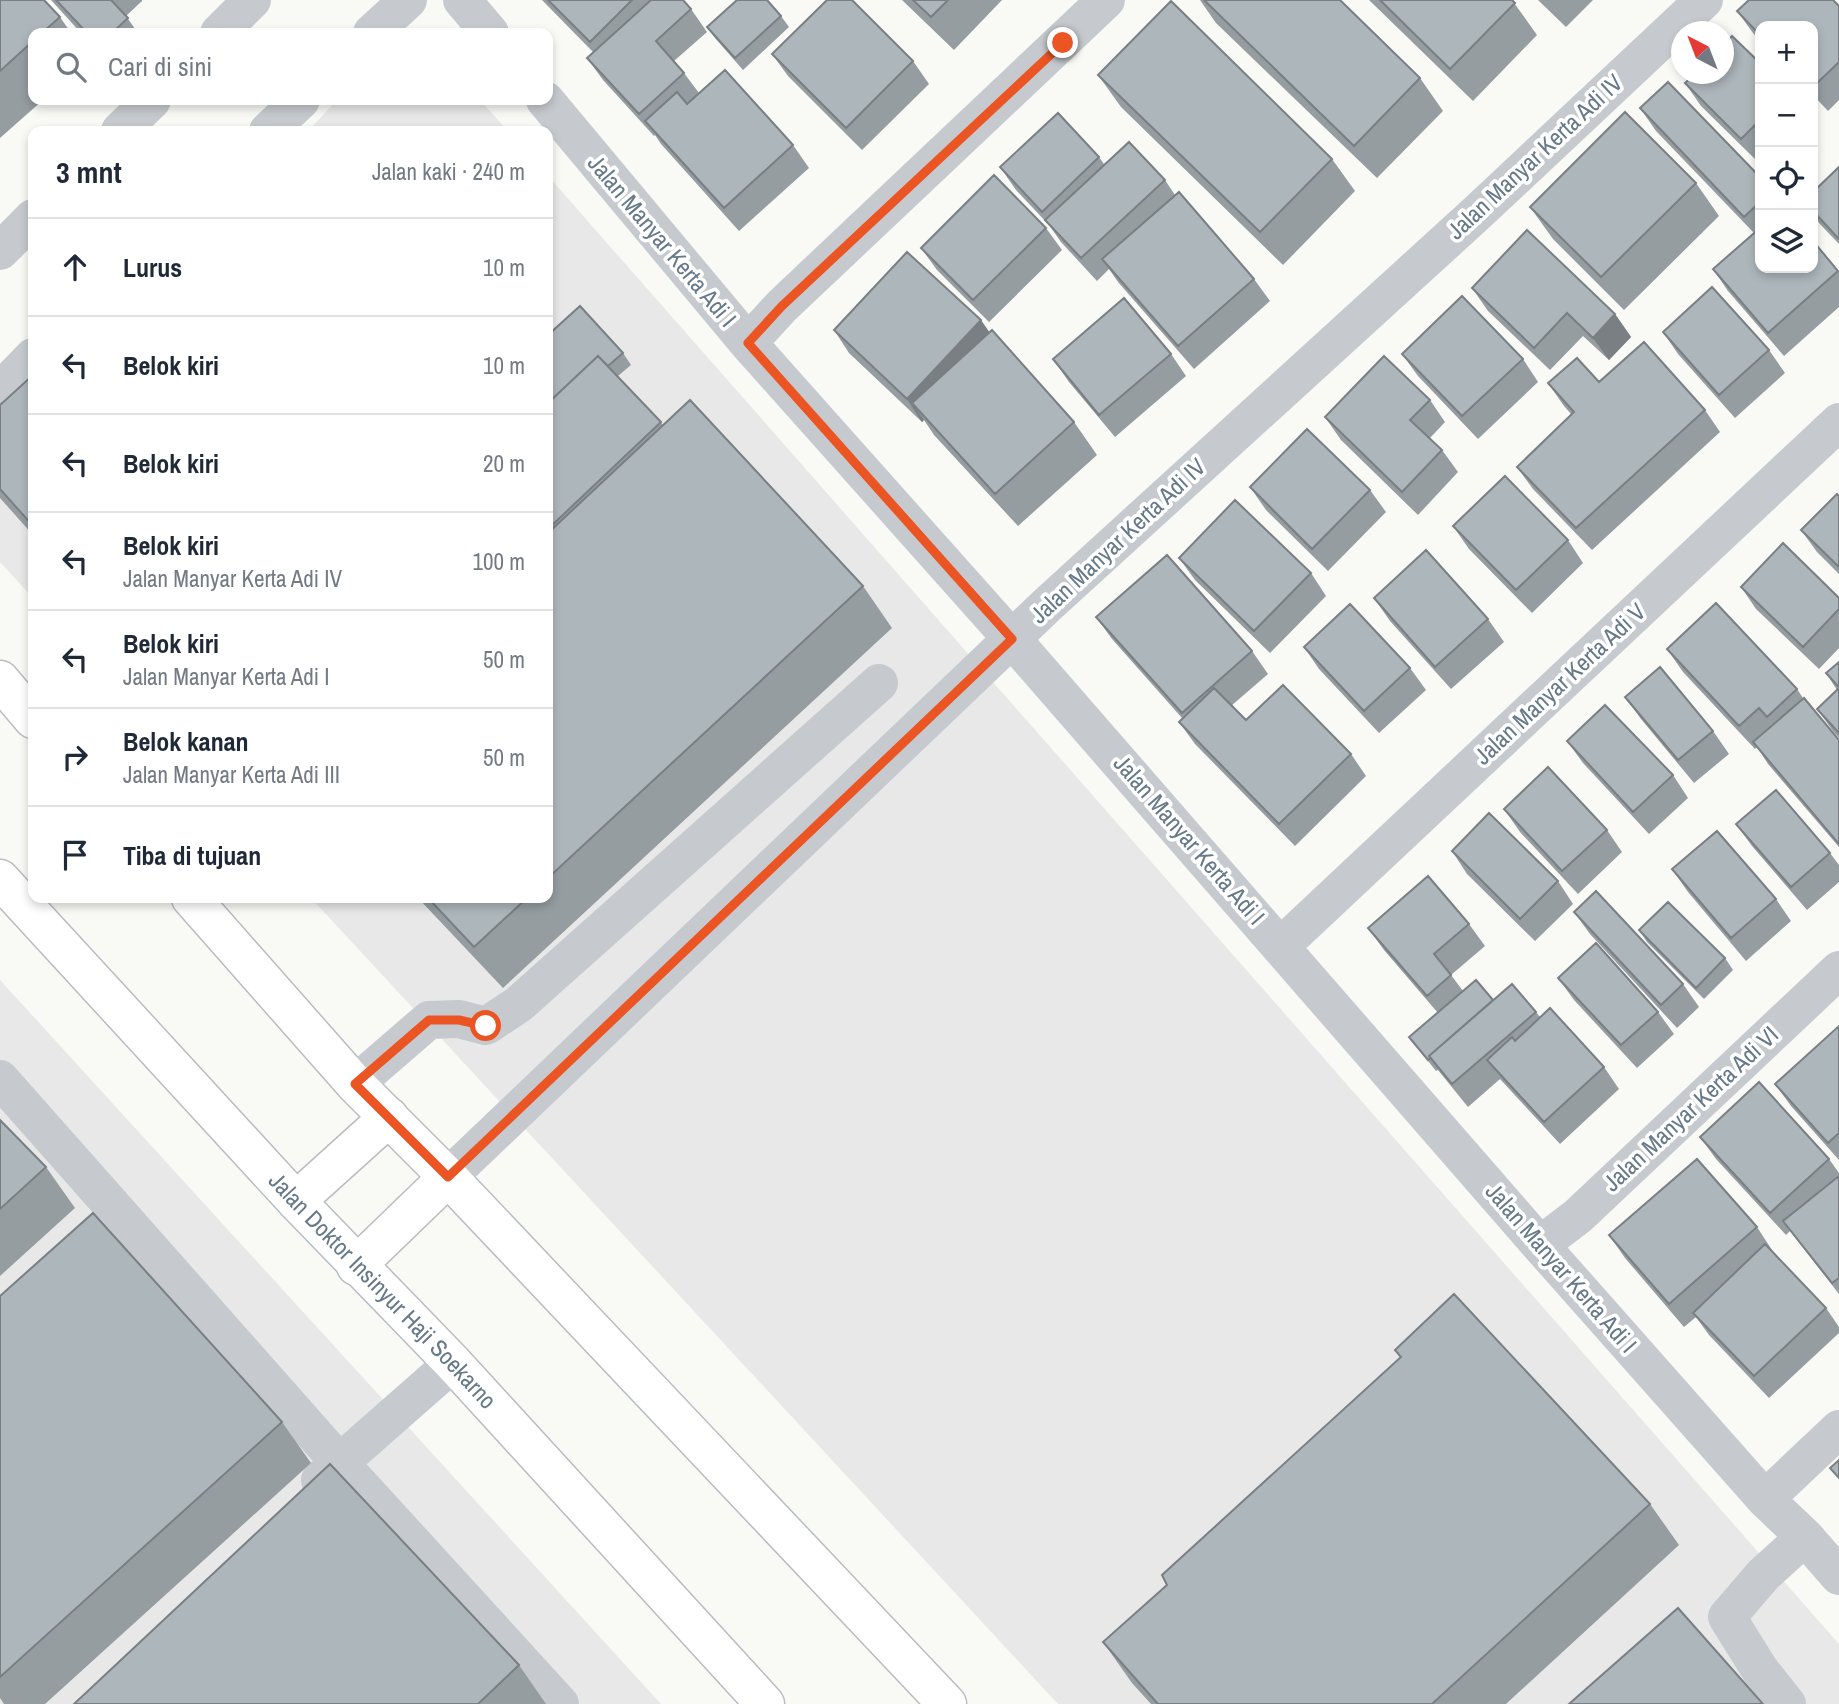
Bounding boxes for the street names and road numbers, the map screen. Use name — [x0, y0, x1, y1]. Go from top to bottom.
street label: Jalan Manyar Kerta Adi IV — [1440, 67, 1629, 246]
street label: Jalan Manyar Kerta Adi I — [581, 148, 744, 333]
street label: Jalan Manyar Kerta Adi IV — [1023, 451, 1212, 630]
street label: Jalan Manyar Kerta Adi V — [1467, 595, 1652, 771]
street label: Jalan Manyar Kerta Adi I — [1107, 748, 1273, 931]
street label: Jalan Manyar Kerta Adi VI — [1596, 1019, 1785, 1198]
street label: Jalan Doktor Insinyur Haji Soekarno — [262, 1165, 504, 1415]
street label: Jalan Manyar Kerta Adi I — [1479, 1176, 1645, 1359]

